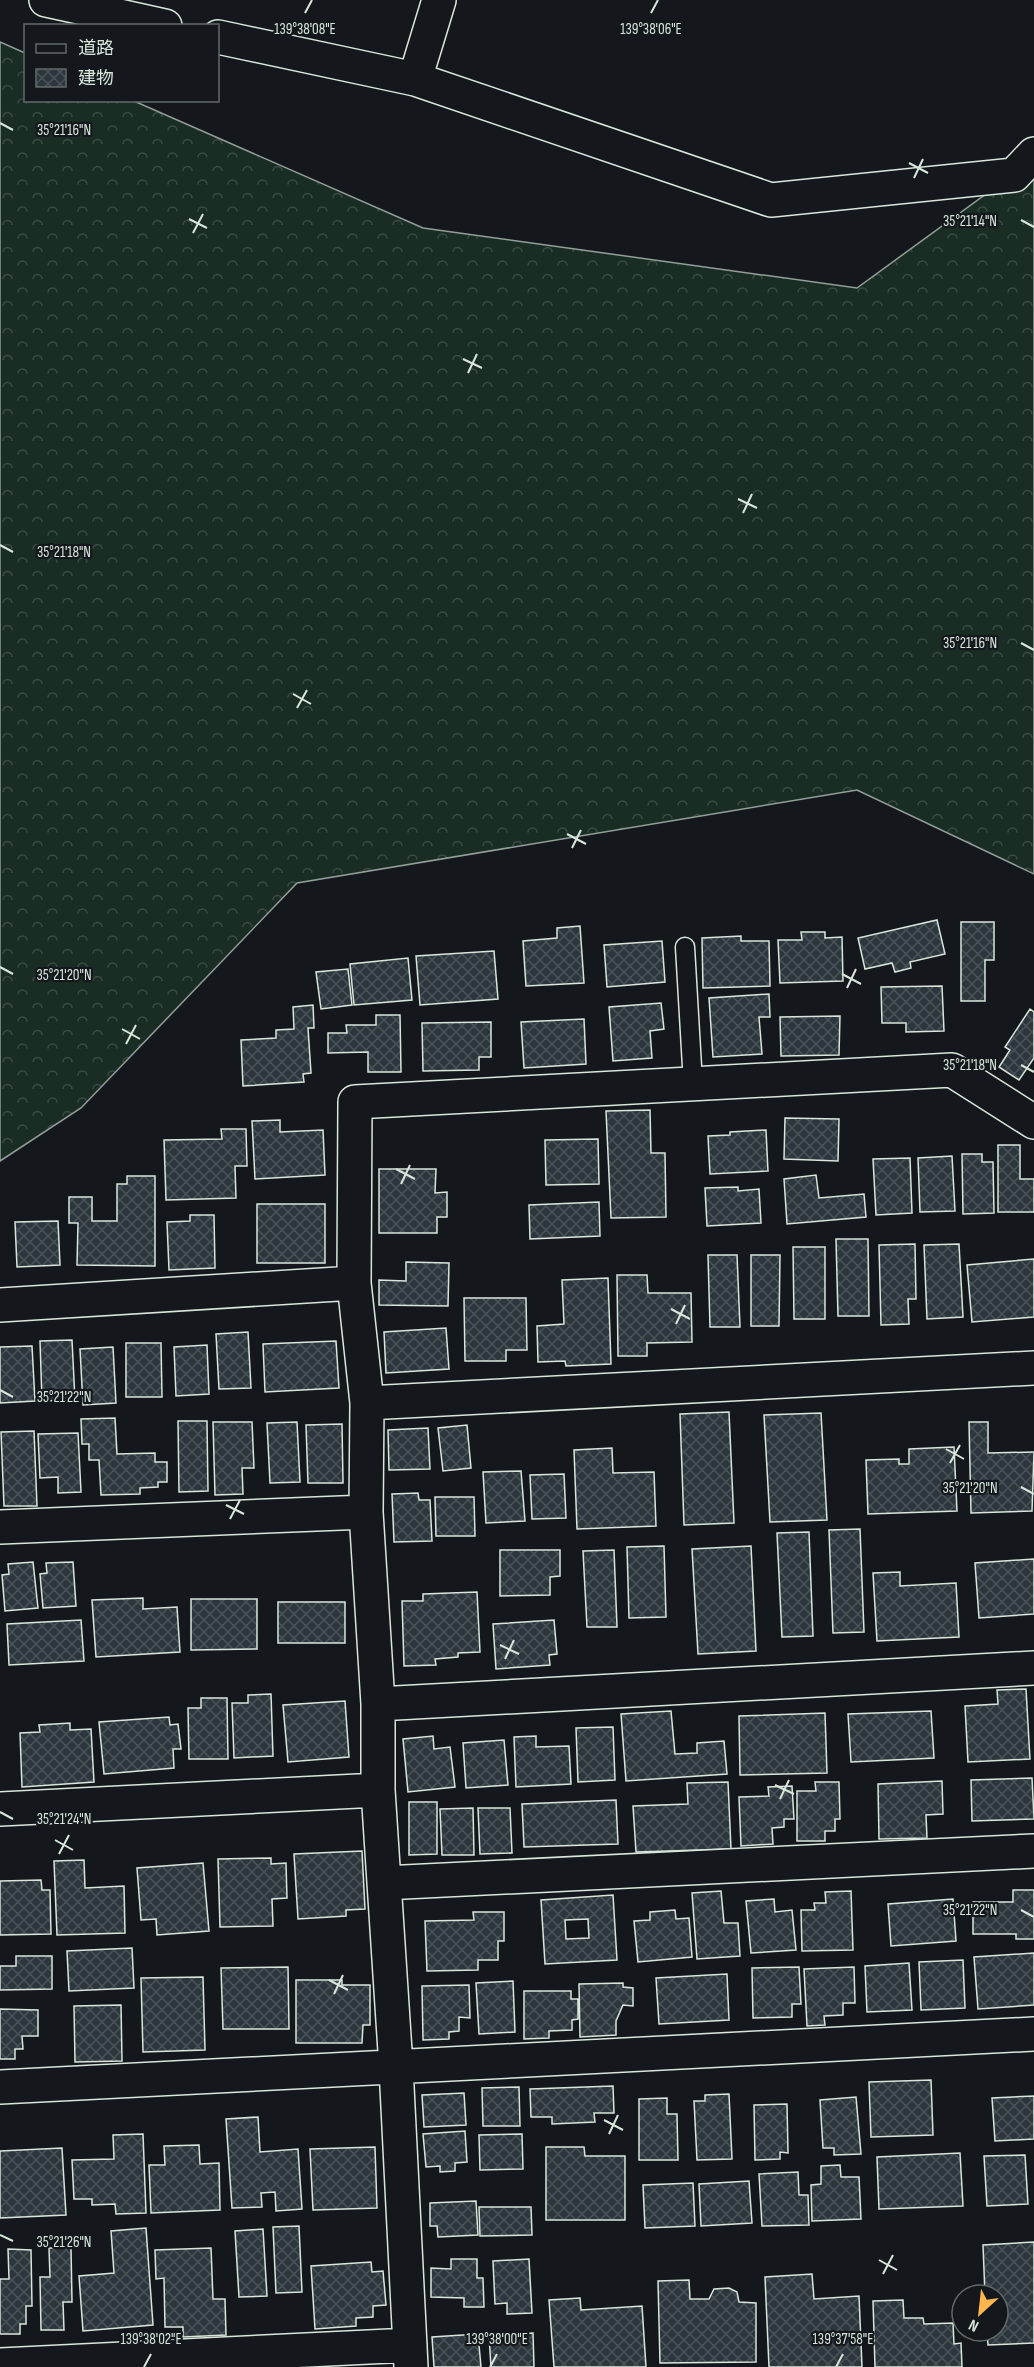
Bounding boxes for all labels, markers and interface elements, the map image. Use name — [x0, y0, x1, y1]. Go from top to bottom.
text: 139°38'08"E — [274, 20, 336, 39]
text: 139°38'06"E — [620, 20, 682, 39]
legend — [24, 24, 219, 102]
text: 道路 — [78, 38, 114, 59]
text: 建物 — [78, 68, 114, 89]
text: 35°21'16"N — [37, 121, 91, 140]
text: 35°21'14"N — [943, 212, 997, 231]
text: 35°21'18"N — [37, 543, 91, 562]
text: 35°21'16"N — [943, 634, 997, 653]
text: 35°21'20"N — [36, 966, 92, 985]
text: 35°21'18"N — [943, 1056, 997, 1075]
text: 35°21'22"N — [37, 1388, 91, 1407]
text: 35°21'20"N — [942, 1479, 998, 1498]
text: 35°21'24"N — [37, 1810, 91, 1829]
text: 35°21'22"N — [943, 1901, 997, 1920]
text: 35°21'26"N — [36, 2233, 92, 2252]
north arrow — [950, 2283, 1010, 2343]
text: N — [966, 2315, 982, 2335]
text: 139°38'02"E — [120, 2330, 182, 2349]
text: 139°38'00"E — [466, 2330, 528, 2349]
text: 139°37'58"E — [813, 2330, 873, 2349]

